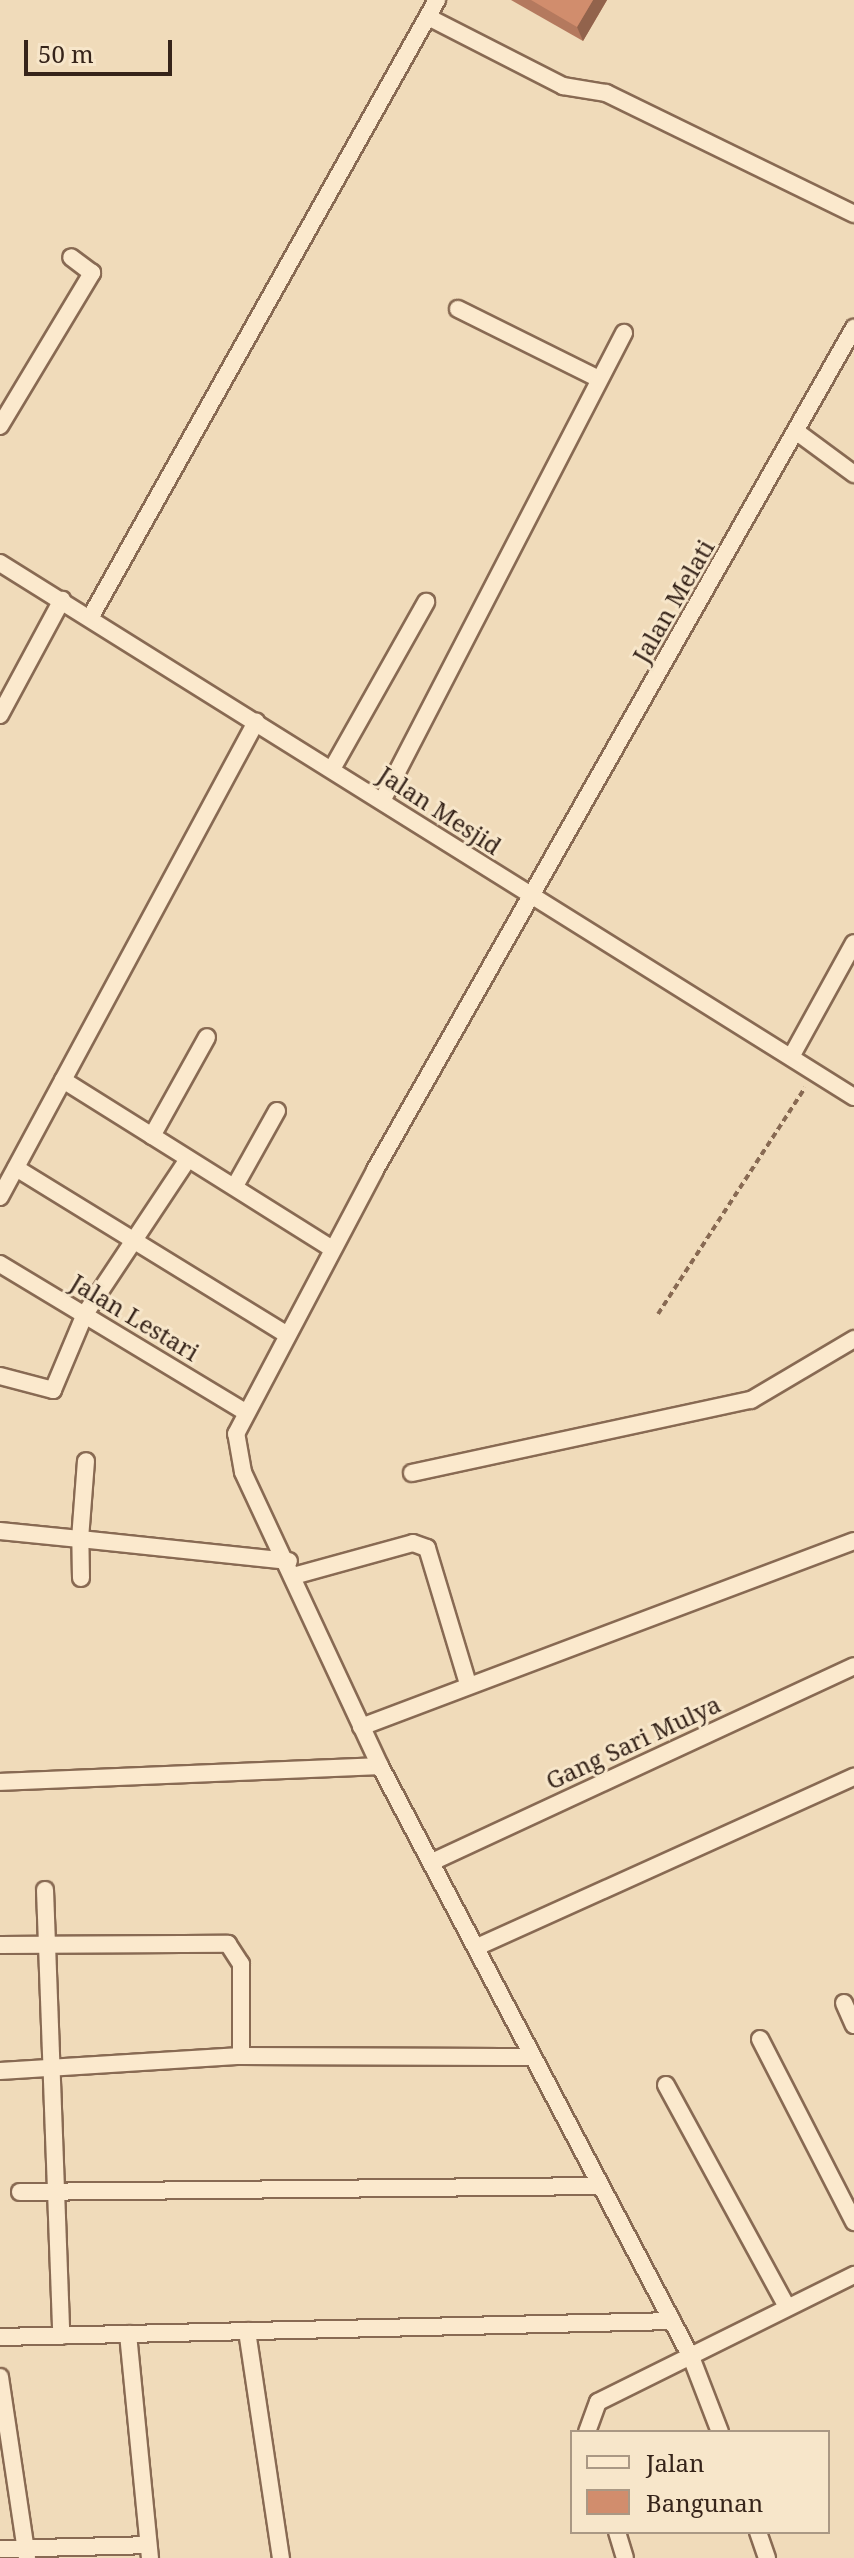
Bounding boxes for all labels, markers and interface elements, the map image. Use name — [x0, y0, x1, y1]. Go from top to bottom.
scale bar — [28, 24, 176, 74]
text: 50 m — [38, 37, 94, 70]
street label: Jalan Melati — [626, 534, 720, 668]
street label: Jalan Mesjid — [373, 760, 507, 860]
street label: Jalan Lestari — [66, 1267, 204, 1367]
street label: Gang Sari Mulya — [541, 1689, 725, 1795]
legend — [570, 2430, 830, 2534]
text: Jalan — [646, 2446, 705, 2479]
text: Bangunan — [646, 2486, 763, 2519]

